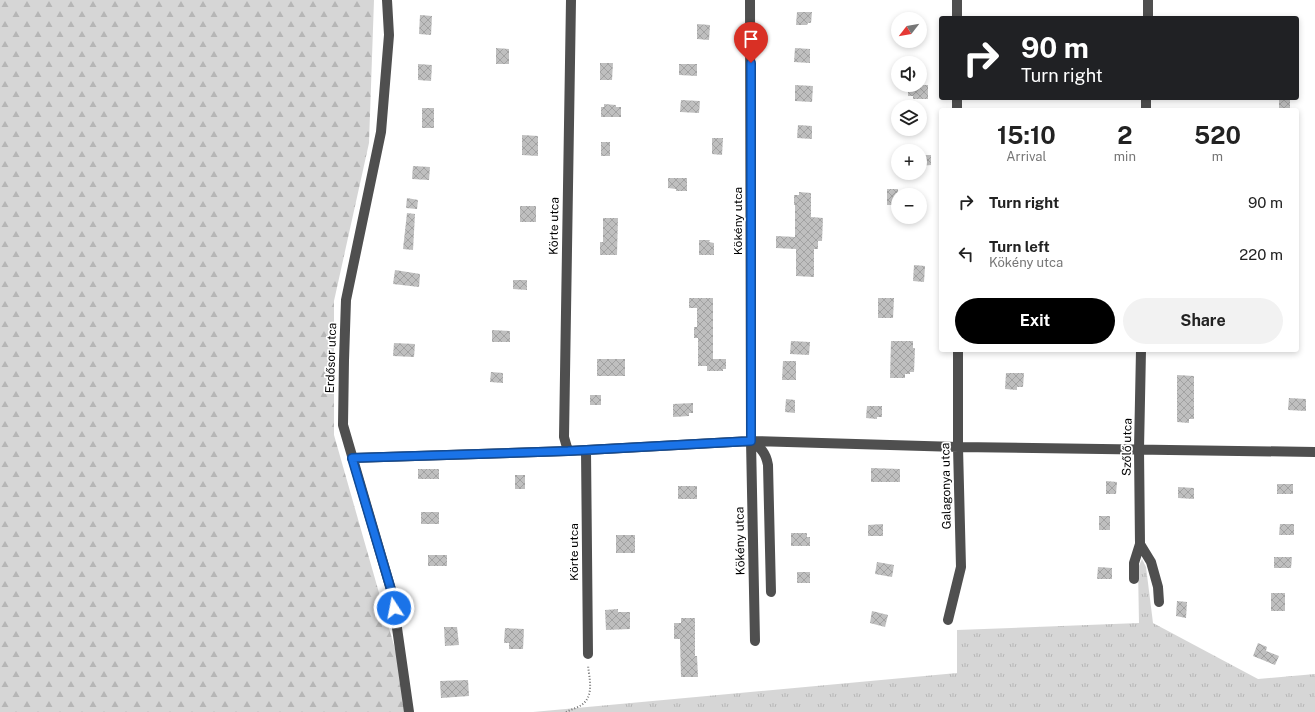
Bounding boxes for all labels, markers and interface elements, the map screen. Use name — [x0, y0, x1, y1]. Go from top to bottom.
north arrow — [891, 12, 927, 48]
map controls — [891, 12, 927, 224]
pin — [734, 22, 768, 63]
icon: arrive — [740, 28, 762, 50]
text: 90 m — [1021, 31, 1089, 64]
icon: right — [955, 32, 1007, 84]
button: sound — [891, 56, 927, 92]
text: Turn right — [1021, 65, 1103, 86]
button: layers — [891, 100, 927, 136]
text: 15:10 — [997, 121, 1056, 149]
text: 2 — [1117, 121, 1133, 149]
text: 520 — [1194, 121, 1241, 149]
button: + — [891, 144, 927, 180]
text: Arrival — [1006, 149, 1047, 164]
text: min — [1114, 149, 1136, 164]
text: m — [1212, 149, 1223, 164]
street label: Kökény utca — [731, 187, 745, 255]
button: − — [891, 188, 927, 224]
icon: right — [955, 191, 977, 213]
text: Turn right — [989, 194, 1059, 211]
text: 90 m — [1248, 194, 1283, 211]
street label: Körte utca — [546, 197, 562, 255]
text: Turn left — [989, 238, 1050, 255]
icon: left — [955, 243, 977, 265]
text: 220 m — [1239, 246, 1283, 263]
text: Kökény utca — [989, 255, 1063, 270]
button: Exit — [955, 298, 1115, 344]
button: Share — [1123, 298, 1283, 344]
street label: Erdősor utca — [323, 322, 339, 394]
street label: Szőlő utca — [1119, 418, 1135, 476]
street label: Galagonya utca — [938, 442, 954, 530]
street label: Kökény utca — [732, 507, 748, 575]
street label: Körte utca — [567, 523, 581, 581]
position arrow — [373, 587, 415, 629]

